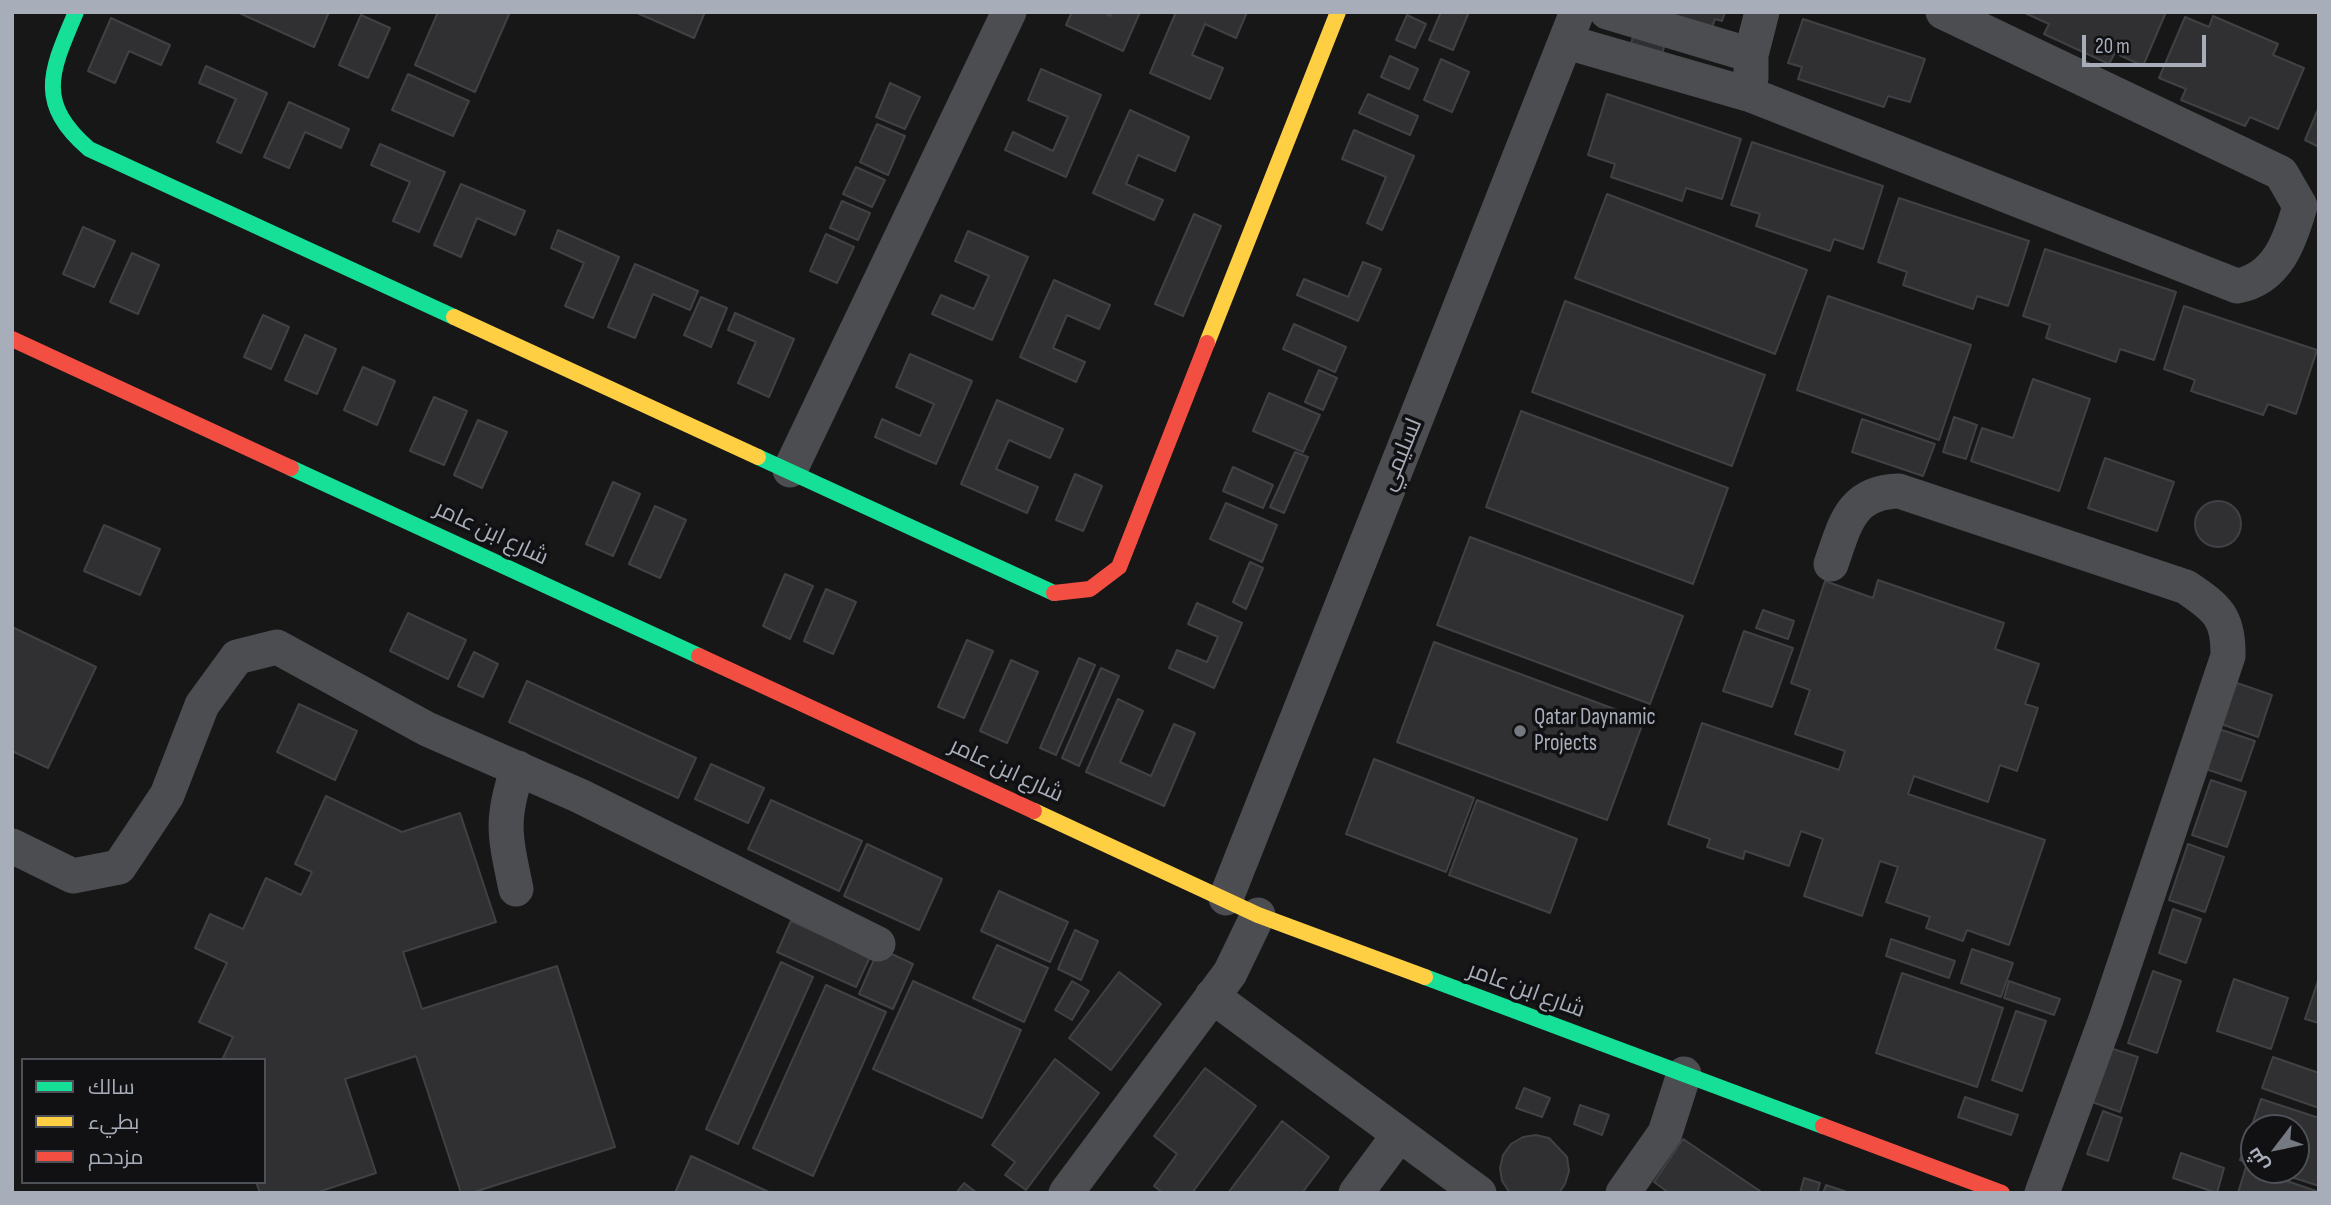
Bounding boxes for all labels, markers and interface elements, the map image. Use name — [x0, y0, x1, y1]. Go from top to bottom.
scale bar — [2086, 21, 2210, 65]
text: 20 m — [2095, 34, 2130, 59]
street label: لسليمي — [1375, 415, 1429, 495]
street label: شارع ابن عامر — [430, 496, 552, 572]
place label: Qatar Daynamic Projects — [1534, 704, 1656, 758]
marker: Qatar Daynamic Projects — [1512, 723, 1528, 739]
street label: شارع ابن عامر — [945, 733, 1067, 809]
street label: شارع ابن عامر — [1464, 957, 1588, 1025]
legend — [21, 1058, 266, 1184]
text: سالك — [88, 1075, 135, 1100]
text: بطيء — [88, 1110, 139, 1135]
north arrow — [2240, 1114, 2310, 1184]
text: ش — [2242, 1143, 2275, 1176]
text: مزدحم — [88, 1145, 143, 1170]

